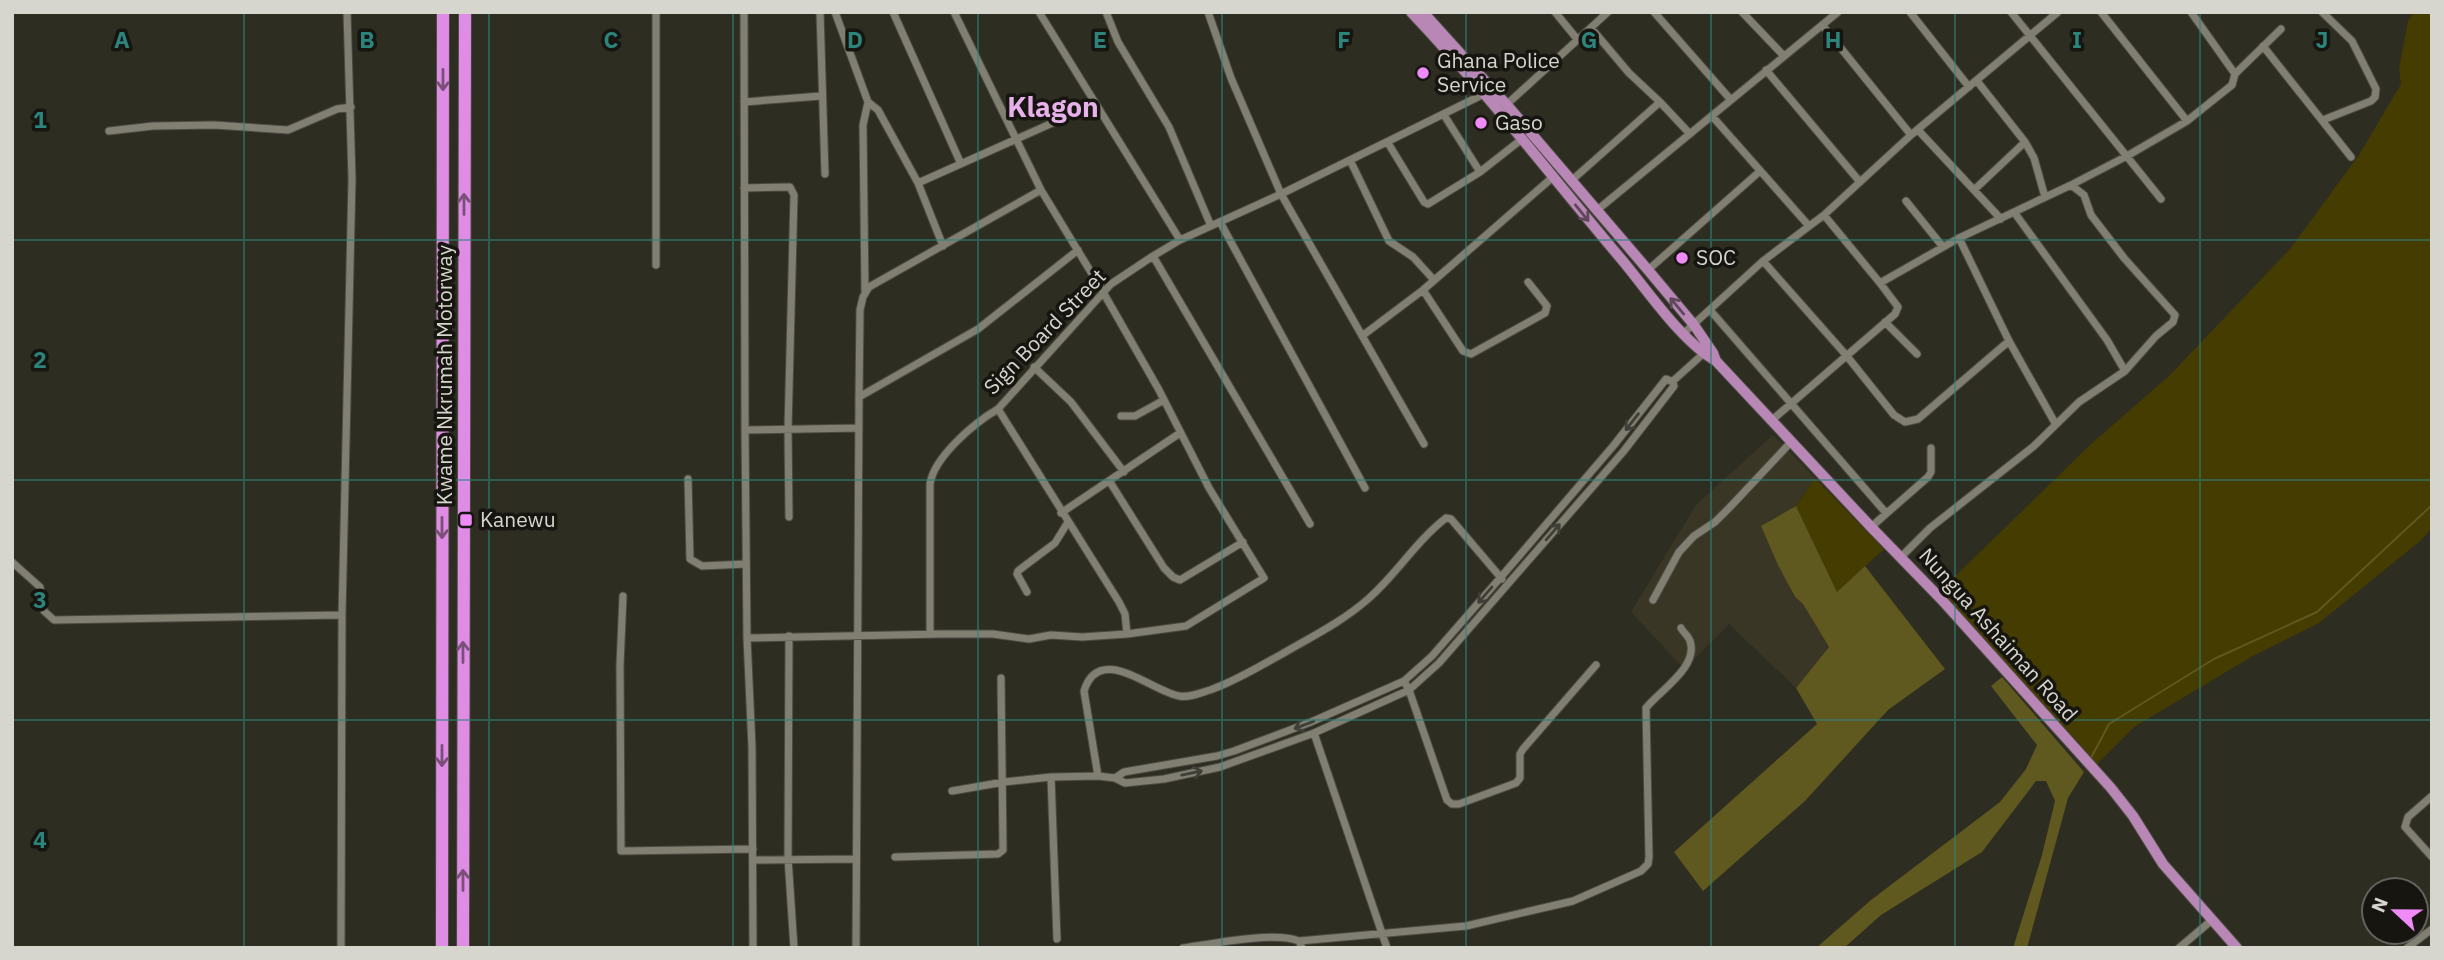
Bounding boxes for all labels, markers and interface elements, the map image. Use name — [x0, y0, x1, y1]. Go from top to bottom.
text: A — [114, 24, 130, 54]
text: B — [359, 24, 375, 54]
text: C — [604, 24, 619, 54]
text: D — [847, 24, 863, 54]
text: E — [1093, 24, 1107, 54]
text: F — [1337, 24, 1351, 54]
text: G — [1581, 24, 1597, 54]
text: H — [1825, 24, 1841, 54]
text: I — [2072, 24, 2082, 54]
text: J — [2316, 24, 2328, 54]
place label: Ghana Police Service — [1437, 46, 1560, 98]
marker: Ghana Police Service — [1415, 65, 1431, 81]
one-way arrow — [436, 69, 450, 92]
district label: Klagon — [1007, 88, 1099, 125]
text: 1 — [33, 104, 47, 134]
place label: Gaso — [1495, 108, 1543, 136]
marker: Gaso — [1473, 115, 1489, 131]
one-way arrow — [457, 193, 471, 216]
one-way arrow — [1575, 204, 1590, 222]
place label: SOC — [1696, 243, 1736, 271]
street label: Kwame Nkrumah Motorway — [430, 244, 458, 505]
marker: SOC — [1674, 250, 1690, 266]
street label: Sign Board Street — [977, 262, 1111, 400]
one-way arrow — [1669, 297, 1685, 315]
text: 2 — [33, 344, 47, 374]
one-way arrow — [1625, 413, 1640, 431]
place label: Kanewu — [480, 505, 556, 533]
marker: Kanewu — [458, 512, 474, 528]
one-way arrow — [435, 517, 449, 540]
one-way arrow — [1545, 524, 1561, 542]
street label: Nungua Ashaiman Road — [1913, 542, 2084, 727]
text: 3 — [33, 584, 47, 614]
one-way arrow — [1477, 586, 1493, 604]
one-way arrow — [456, 641, 470, 664]
one-way arrow — [1293, 720, 1315, 733]
one-way arrow — [435, 744, 449, 767]
one-way arrow — [1180, 765, 1203, 779]
text: 4 — [33, 824, 47, 854]
one-way arrow — [456, 868, 470, 891]
north arrow — [2360, 876, 2430, 946]
text: N — [2366, 894, 2393, 916]

